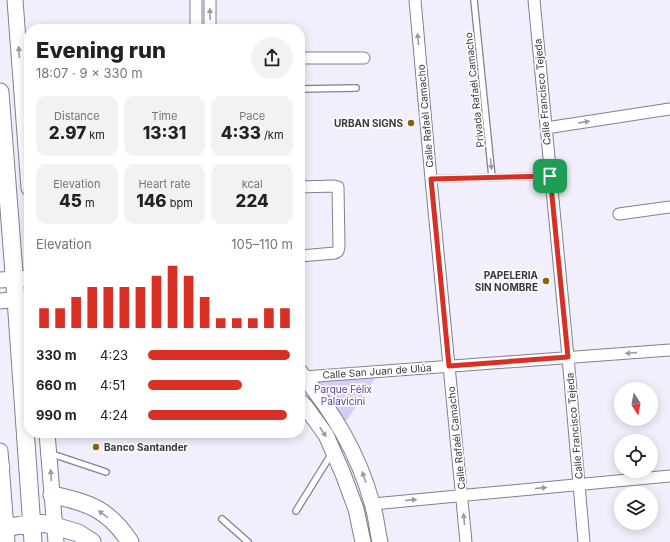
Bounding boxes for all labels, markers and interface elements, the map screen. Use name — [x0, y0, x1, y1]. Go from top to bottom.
one-way arrow — [207, 8, 213, 21]
street label: Privada Rafaél Camacho — [462, 32, 486, 148]
one-way arrow — [415, 33, 422, 45]
text: Evening run — [36, 37, 166, 63]
button: share — [251, 37, 293, 79]
street label: Calle Francisco Tejeda — [531, 38, 553, 146]
one-way arrow — [15, 46, 22, 58]
street label: Calle Rafaél Camacho — [415, 64, 435, 168]
text: 18:07 · 9 × 330 m — [36, 65, 143, 81]
text: Distance — [54, 109, 100, 123]
text: Time — [152, 109, 177, 123]
text: Pace — [239, 109, 265, 123]
place label: URBAN SIGNS — [334, 117, 403, 129]
marker: URBAN SIGNS — [406, 118, 416, 128]
one-way arrow — [578, 119, 590, 125]
text: 2.97 — [49, 123, 86, 143]
text: 13:31 — [143, 123, 186, 143]
text: 4:33 — [221, 123, 261, 143]
text: km — [86, 128, 105, 142]
text: /km — [261, 128, 284, 142]
one-way arrow — [487, 158, 494, 170]
pin — [533, 159, 567, 193]
icon: arrive — [539, 165, 561, 187]
text: Elevation — [53, 177, 100, 191]
text: Heart rate — [138, 177, 191, 191]
text: kcal — [242, 177, 263, 191]
text: 45 — [59, 191, 82, 211]
text: 146 — [136, 191, 167, 211]
text: 224 — [236, 191, 269, 211]
text: m — [82, 196, 95, 210]
text: bpm — [167, 196, 193, 210]
text: Elevation — [36, 236, 92, 252]
text: 105–110 m — [231, 236, 293, 252]
place label: PAPELERIA SIN NOMBRE — [475, 269, 539, 293]
marker: PAPELERIA SIN NOMBRE — [541, 276, 551, 286]
text: 330 m — [36, 347, 77, 363]
text: 4:23 — [100, 347, 128, 363]
one-way arrow — [625, 349, 637, 356]
street label: Calle San Juan de Ulúa — [322, 361, 432, 381]
street label: Calle Francisco Tejeda — [563, 372, 585, 480]
text: 660 m — [36, 377, 77, 393]
text: 4:51 — [100, 377, 125, 393]
north arrow — [614, 382, 658, 426]
map controls — [614, 382, 658, 530]
park label: Parque Félix Palavicini — [314, 383, 373, 407]
street label: Calle Rafaél Camacho — [445, 386, 467, 490]
text: 990 m — [36, 407, 77, 423]
text: 4:24 — [100, 407, 128, 423]
one-way arrow — [319, 427, 327, 437]
button: locate — [614, 434, 658, 478]
place label: Banco Santander — [104, 441, 188, 453]
marker: Banco Santander — [91, 442, 101, 452]
one-way arrow — [47, 469, 54, 481]
one-way arrow — [360, 471, 366, 483]
one-way arrow — [535, 485, 547, 492]
button: layers — [614, 486, 658, 530]
one-way arrow — [405, 497, 418, 503]
one-way arrow — [98, 510, 109, 518]
one-way arrow — [460, 513, 467, 525]

